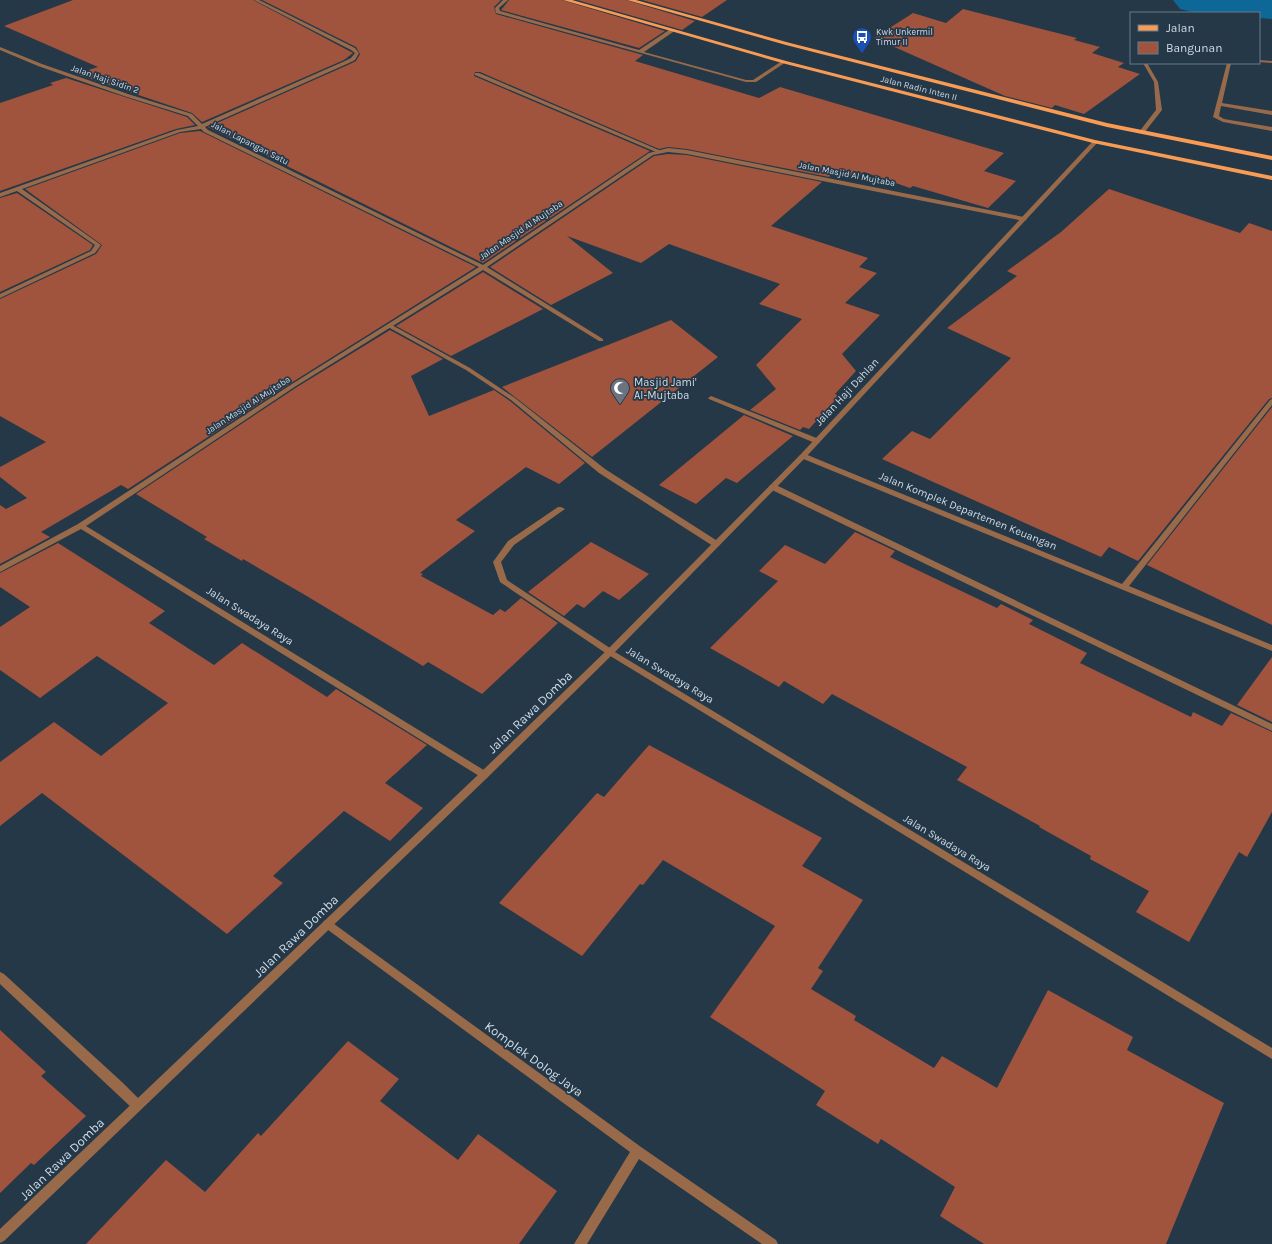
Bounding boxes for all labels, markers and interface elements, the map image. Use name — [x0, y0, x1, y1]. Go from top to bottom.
legend — [1130, 12, 1260, 64]
text: Jalan — [1166, 21, 1195, 35]
bus stop icon: Kwk Unkermil Timur II — [851, 26, 873, 54]
place label: Kwk Unkermil Timur II — [876, 27, 933, 47]
text: Bangunan — [1166, 41, 1222, 55]
street label: Jalan Haji Sidin 2 — [70, 63, 140, 95]
street label: Jalan Radin Inten II — [880, 74, 958, 102]
street label: Jalan Lapangan Satu — [210, 119, 290, 167]
street label: Jalan Masjid Al Mujtaba — [798, 160, 896, 188]
street label: Jalan Masjid Al Mujtaba — [477, 198, 565, 262]
street label: Jalan Haji Dahlan — [812, 356, 882, 428]
street label: Jalan Masjid Al Mujtaba — [204, 374, 292, 436]
place label: Masjid Jami' Al-Mujtaba — [634, 376, 697, 402]
mosque icon: Masjid Jami' Al-Mujtaba — [609, 377, 631, 405]
street label: Jalan Komplek Departemen Keuangan — [877, 469, 1059, 553]
street label: Jalan Swadaya Raya — [204, 584, 296, 648]
street label: Jalan Swadaya Raya — [624, 644, 716, 706]
street label: Jalan Rawa Domba — [485, 668, 575, 756]
street label: Jalan Swadaya Raya — [901, 812, 993, 874]
street label: Jalan Rawa Domba — [251, 892, 341, 980]
street label: Komplek Dolog Jaya — [482, 1018, 586, 1100]
street label: Jalan Rawa Domba — [17, 1115, 107, 1203]

